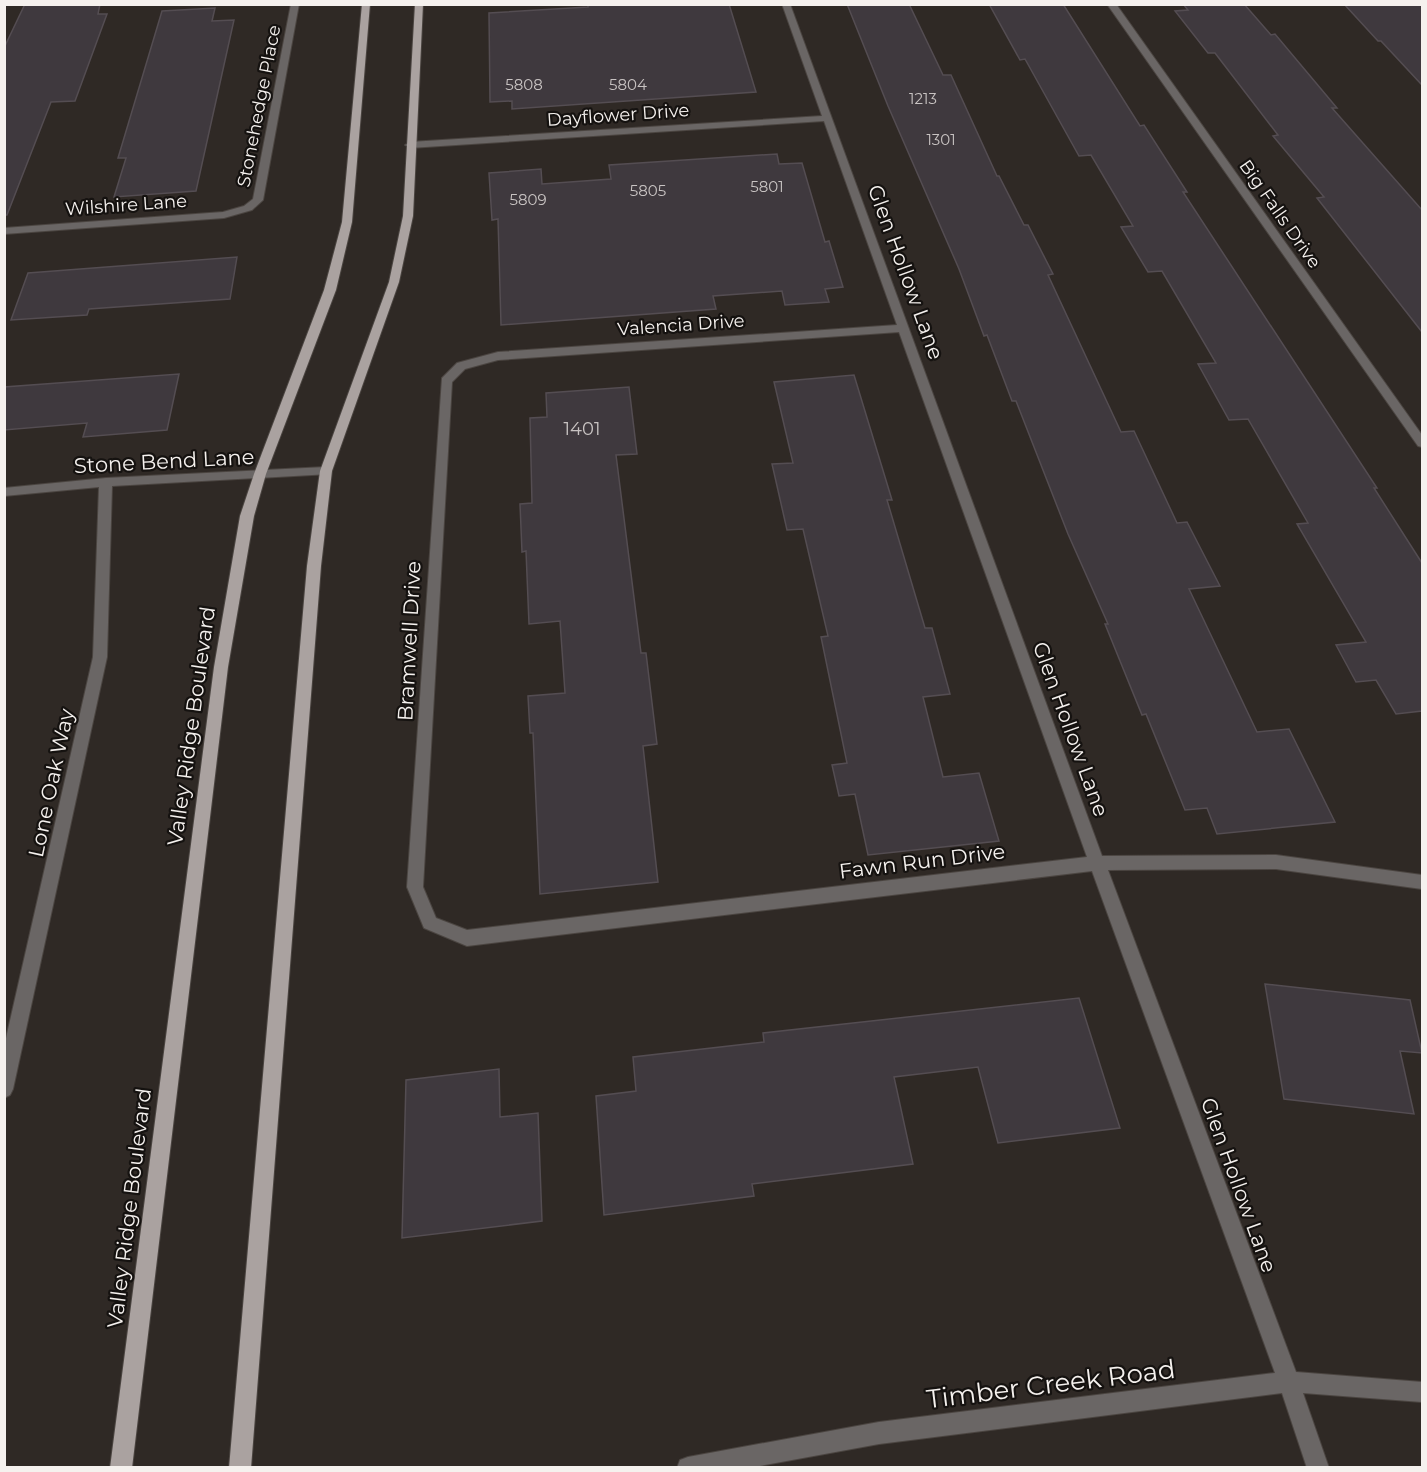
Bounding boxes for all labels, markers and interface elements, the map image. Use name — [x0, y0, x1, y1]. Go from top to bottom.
street label: Stonehedge Place — [232, 23, 286, 189]
house number: 5808 — [505, 75, 543, 94]
house number: 5804 — [609, 75, 647, 94]
house number: 1213 — [909, 89, 937, 108]
street label: Dayflower Drive — [546, 99, 690, 131]
house number: 1301 — [926, 130, 956, 149]
street label: Big Falls Drive — [1234, 155, 1326, 273]
house number: 5801 — [750, 177, 784, 196]
house number: 5805 — [630, 181, 666, 200]
street label: Glen Hollow Lane — [863, 181, 949, 363]
street label: Wilshire Lane — [64, 190, 188, 220]
house number: 5809 — [509, 190, 547, 209]
street label: Valencia Drive — [617, 310, 745, 340]
house number: 1401 — [564, 418, 600, 440]
street label: Stone Bend Lane — [73, 444, 255, 478]
street label: Bramwell Drive — [392, 560, 426, 722]
street label: Valley Ridge Boulevard — [162, 605, 220, 847]
street label: Glen Hollow Lane — [1028, 638, 1114, 820]
street label: Lone Oak Way — [23, 706, 79, 860]
street label: Fawn Run Drive — [838, 838, 1006, 884]
street label: Valley Ridge Boulevard — [102, 1087, 156, 1329]
street label: Glen Hollow Lane — [1196, 1094, 1282, 1276]
street label: Timber Creek Road — [925, 1353, 1177, 1415]

